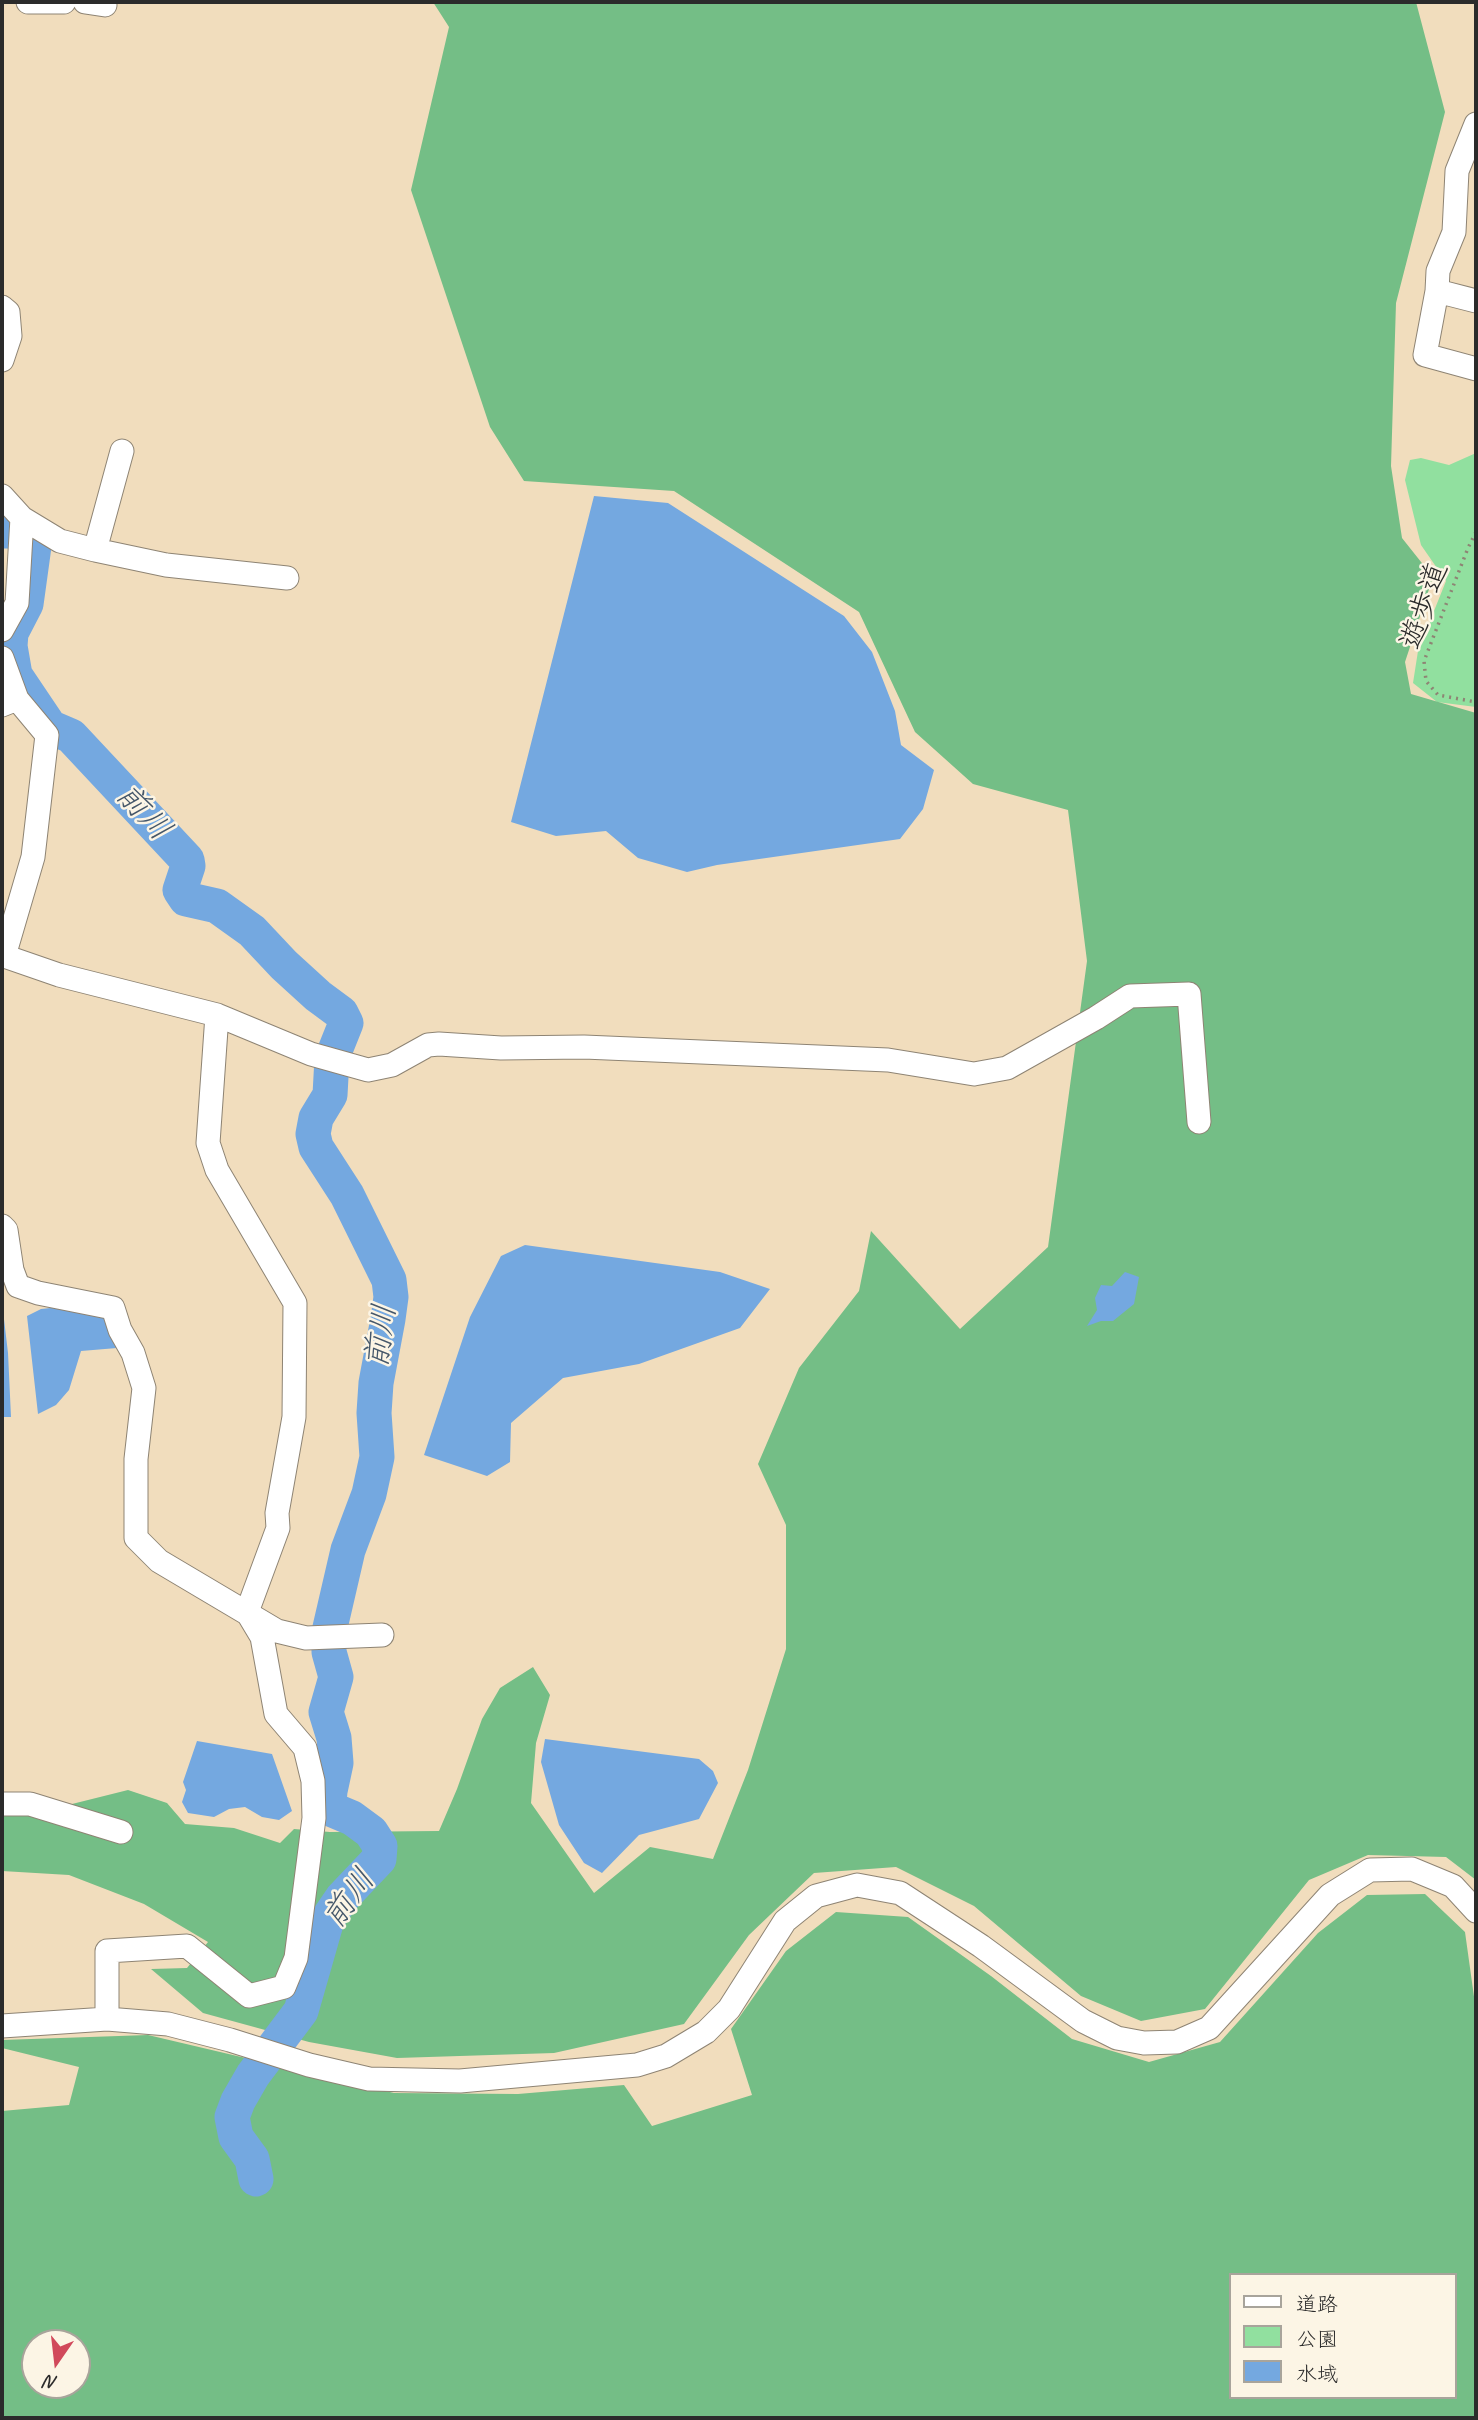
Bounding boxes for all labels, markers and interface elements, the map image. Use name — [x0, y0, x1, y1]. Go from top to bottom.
street label: 遊歩道 — [1393, 558, 1457, 654]
water label: 前川 — [107, 777, 179, 849]
water label: 前川 — [359, 1302, 405, 1370]
water label: 前川 — [316, 1862, 384, 1936]
legend — [1230, 2273, 1457, 2399]
text: 道路 — [1296, 2291, 1338, 2317]
text: 公園 — [1296, 2326, 1338, 2352]
north arrow — [21, 2329, 91, 2399]
text: 水域 — [1296, 2361, 1338, 2387]
text: N — [43, 2369, 60, 2396]

